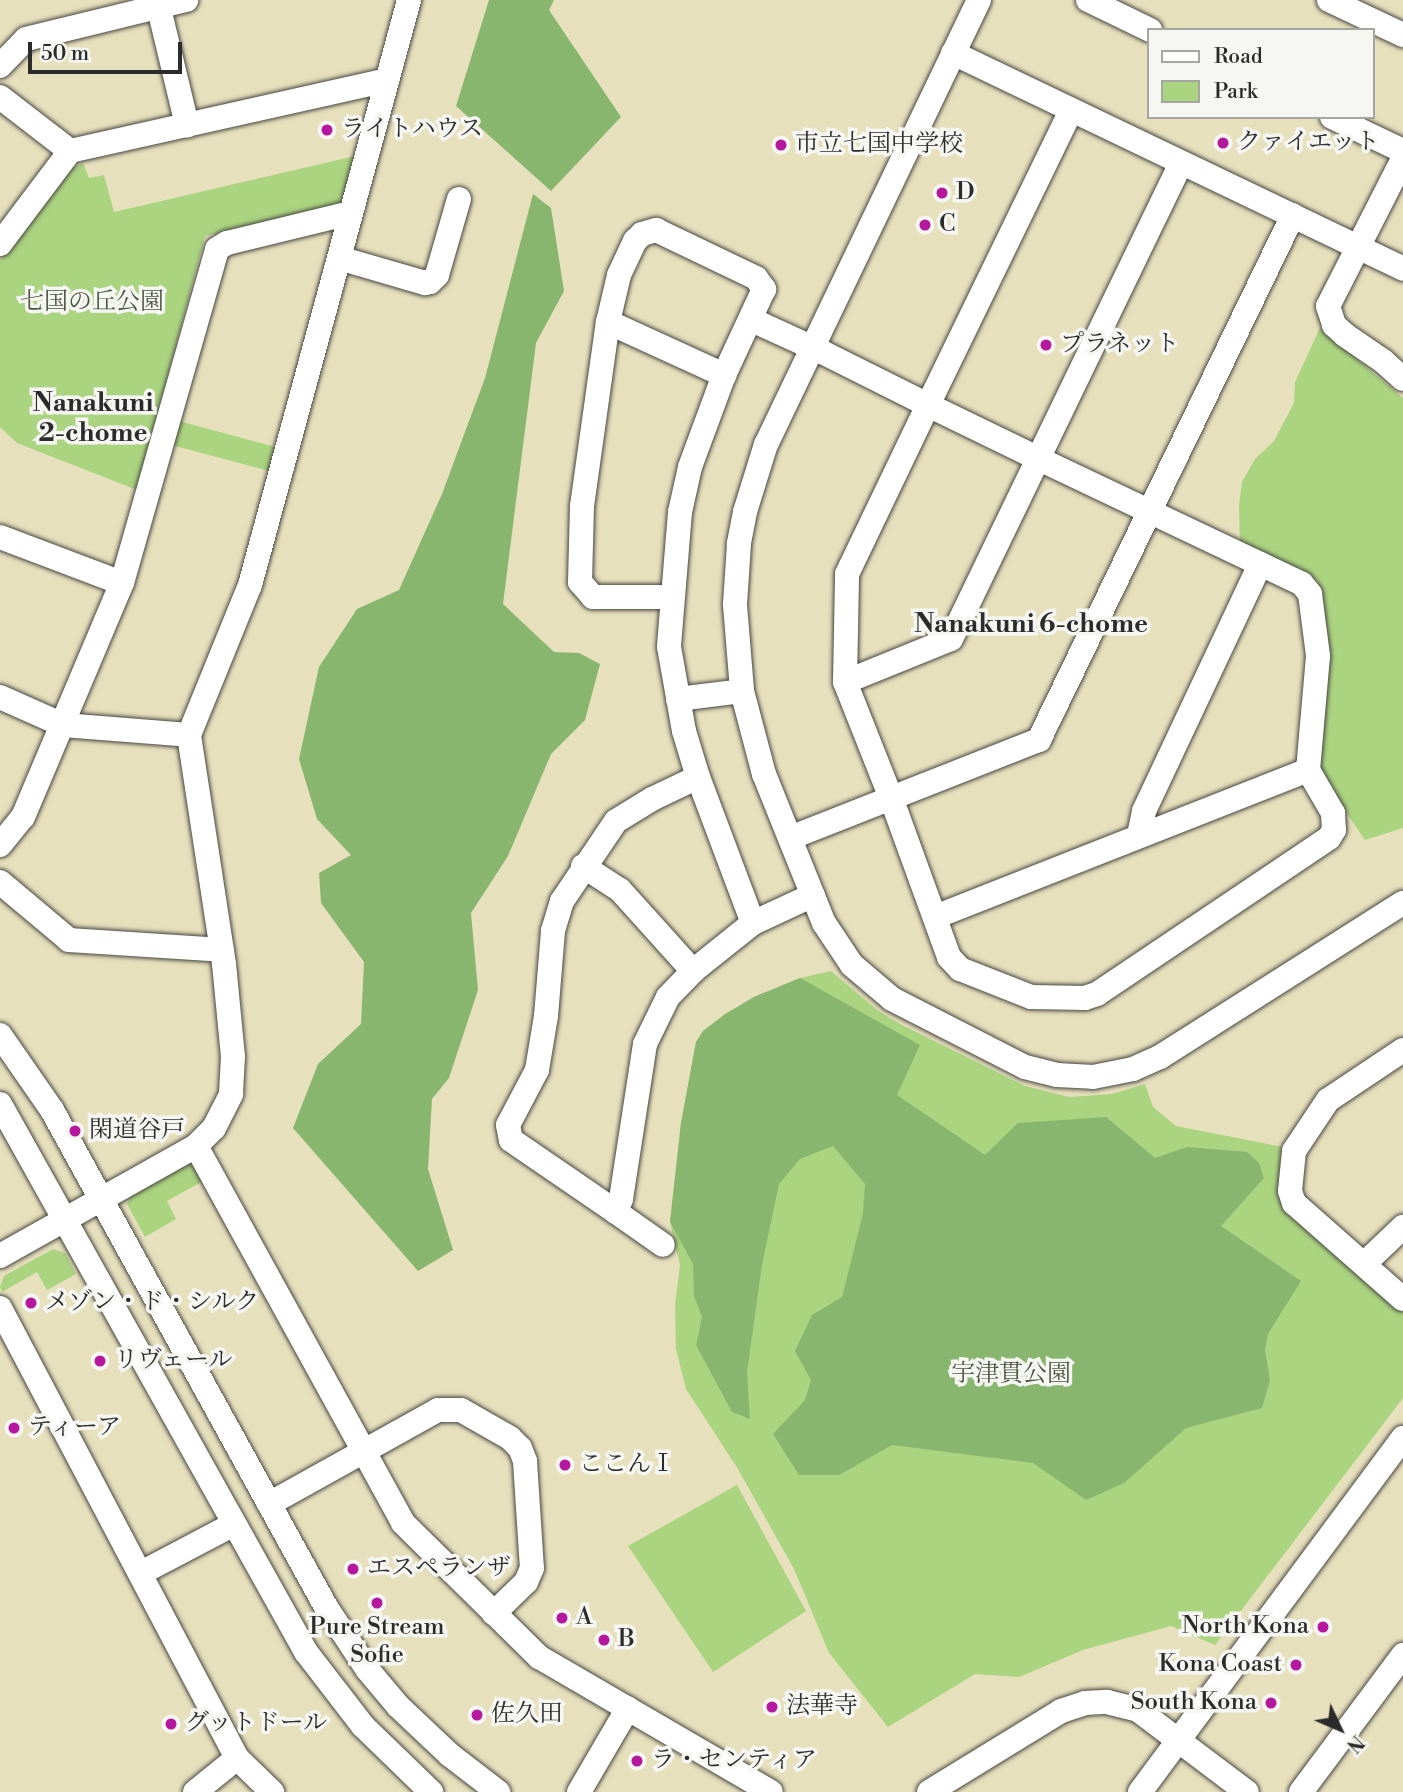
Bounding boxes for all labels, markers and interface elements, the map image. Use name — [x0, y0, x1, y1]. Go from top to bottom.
scale bar — [32, 28, 186, 72]
legend — [1148, 28, 1375, 119]
text: 50 m — [41, 41, 89, 67]
text: Road — [1214, 44, 1263, 70]
text: Park — [1214, 79, 1258, 105]
place label: ライトハウス — [341, 116, 485, 144]
marker: ライトハウス — [319, 122, 335, 138]
place label: クァイエット — [1237, 129, 1381, 157]
place label: 市立七国中学校 — [795, 131, 963, 159]
marker: クァイエット — [1215, 135, 1231, 151]
marker: 市立七国中学校 — [773, 137, 789, 153]
place label: D — [956, 179, 975, 207]
marker: D — [934, 185, 950, 201]
place label: C — [939, 211, 955, 239]
marker: C — [917, 217, 933, 233]
park label: 七国の丘公園 — [20, 289, 164, 317]
place label: プラネット — [1060, 331, 1180, 359]
marker: プラネット — [1038, 337, 1054, 353]
district label: Nanakuni 2-chome — [33, 388, 153, 450]
district label: Nanakuni 6-chome — [914, 609, 1148, 641]
place label: 閑道谷戸 — [89, 1117, 185, 1145]
marker: 閑道谷戸 — [67, 1123, 83, 1139]
place label: メゾン・ド・シルク — [45, 1289, 261, 1317]
marker: メゾン・ド・シルク — [23, 1295, 39, 1311]
place label: リヴェール — [114, 1347, 234, 1375]
marker: リヴェール — [92, 1353, 108, 1369]
park label: 宇津貫公園 — [951, 1361, 1071, 1389]
place label: ティーア — [28, 1414, 124, 1442]
marker: ティーア — [6, 1420, 22, 1436]
place label: ここんⅠ — [579, 1451, 675, 1479]
marker: ここんⅠ — [557, 1457, 573, 1473]
place label: エスペランザ — [367, 1555, 511, 1583]
marker: エスペランザ — [345, 1561, 361, 1577]
marker: Pure Stream Sofie — [369, 1595, 385, 1611]
place label: A — [576, 1604, 592, 1632]
marker: A — [554, 1610, 570, 1626]
place label: North Kona — [1182, 1613, 1309, 1641]
place label: Pure Stream Sofie — [309, 1614, 445, 1670]
marker: North Kona — [1315, 1619, 1331, 1635]
place label: B — [618, 1626, 635, 1654]
marker: B — [596, 1632, 612, 1648]
place label: Kona Coast — [1158, 1651, 1282, 1679]
marker: Kona Coast — [1288, 1657, 1304, 1673]
place label: South Kona — [1131, 1689, 1257, 1717]
place label: 法華寺 — [786, 1693, 858, 1721]
north arrow — [1305, 1694, 1375, 1764]
marker: South Kona — [1263, 1695, 1279, 1711]
marker: 法華寺 — [764, 1699, 780, 1715]
place label: 佐久田 — [491, 1701, 563, 1729]
marker: 佐久田 — [469, 1707, 485, 1723]
place label: グットドール — [185, 1710, 329, 1738]
marker: グットドール — [163, 1716, 179, 1732]
text: N — [1341, 1730, 1369, 1757]
place label: ラ・センティア — [651, 1747, 819, 1775]
marker: ラ・センティア — [629, 1753, 645, 1769]

